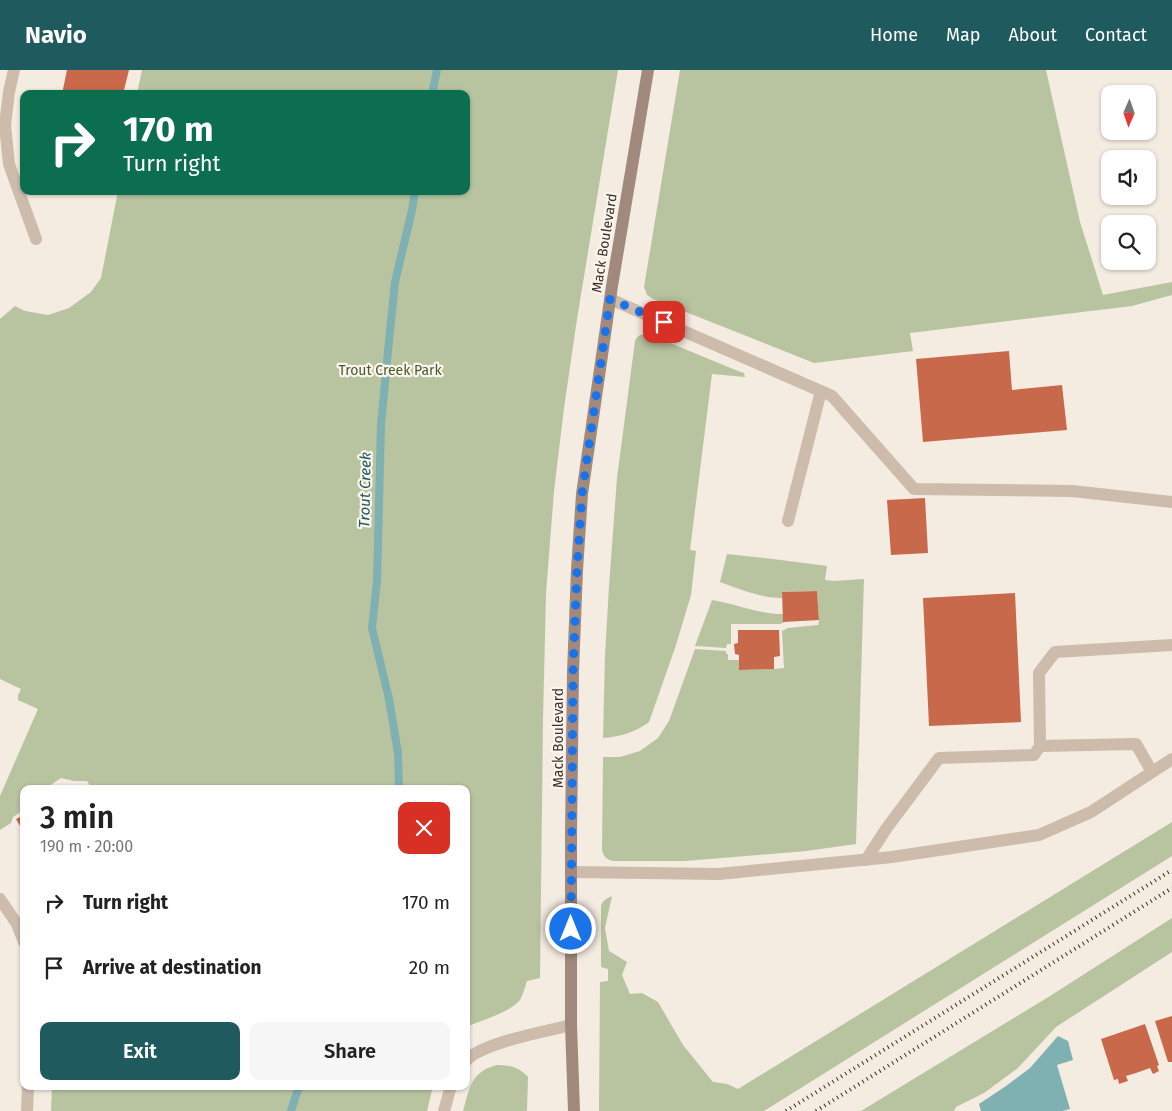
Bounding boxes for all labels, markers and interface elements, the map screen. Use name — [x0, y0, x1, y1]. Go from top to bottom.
text: Navio — [25, 21, 87, 49]
text: Home — [870, 24, 918, 46]
text: Map — [946, 24, 980, 46]
text: About — [1008, 24, 1057, 46]
text: Contact — [1085, 24, 1147, 46]
north arrow — [1101, 85, 1156, 140]
map controls — [1101, 85, 1156, 270]
text: 170 m — [123, 108, 214, 150]
icon: right — [40, 110, 105, 175]
text: Turn right — [123, 150, 220, 177]
button: sound — [1101, 150, 1156, 205]
street label: Mack Boulevard — [588, 192, 621, 294]
button: search — [1101, 215, 1156, 270]
pin — [643, 301, 685, 343]
icon: arrive — [650, 308, 678, 336]
park label: Trout Creek Park — [338, 362, 442, 379]
water label: Trout Creek — [355, 452, 375, 528]
street label: Mack Boulevard — [550, 688, 567, 788]
text: 3 min — [40, 800, 114, 836]
button: close — [398, 802, 450, 854]
text: 190 m · 20:00 — [40, 837, 133, 856]
icon: right — [40, 889, 68, 917]
text: Turn right — [83, 891, 168, 914]
text: 170 m — [402, 891, 450, 914]
position arrow — [544, 902, 596, 954]
icon: arrive — [40, 954, 68, 982]
text: Arrive at destination — [83, 956, 262, 979]
text: 20 m — [409, 956, 450, 979]
button: Exit — [40, 1022, 240, 1080]
button: Share — [250, 1022, 450, 1080]

